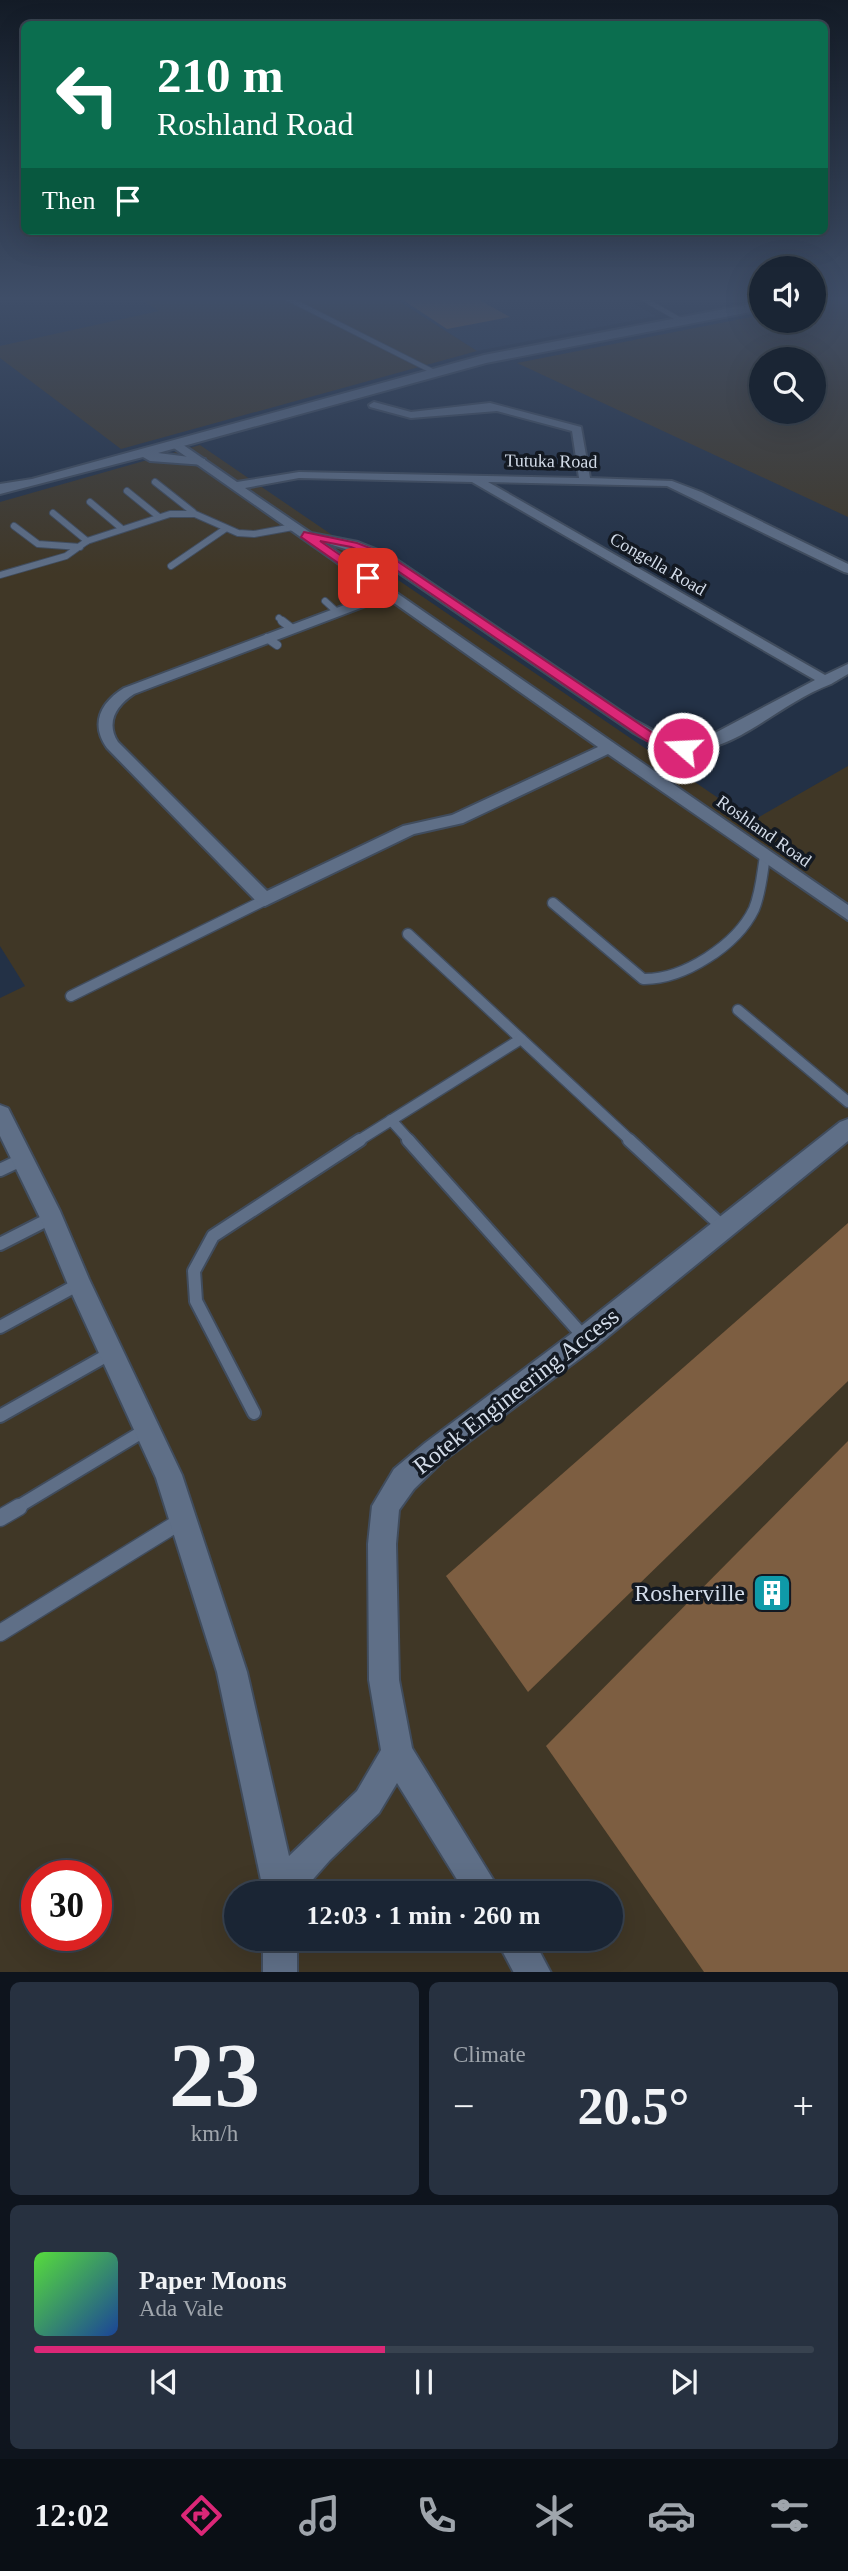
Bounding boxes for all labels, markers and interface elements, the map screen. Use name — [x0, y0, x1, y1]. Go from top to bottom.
text: 210 m — [157, 48, 284, 103]
icon: left — [42, 49, 133, 140]
text: Roshland Road — [157, 106, 353, 142]
icon: arrive — [109, 182, 147, 220]
text: Then — [42, 186, 95, 215]
map controls — [749, 256, 826, 424]
button: sound — [749, 256, 826, 333]
button: search — [749, 347, 826, 424]
street label: Tutuka Road — [504, 450, 598, 472]
street label: Congella Road — [606, 528, 710, 600]
pin — [338, 548, 398, 608]
icon: arrive — [349, 559, 387, 597]
position arrow — [646, 711, 720, 785]
street label: Roshland Road — [713, 791, 815, 871]
street label: Rotek Engineering Access — [408, 1303, 624, 1479]
building icon: Rosherville — [751, 1572, 793, 1614]
place label: Rosherville — [634, 1580, 745, 1606]
speed limit sign: 30 — [21, 1860, 112, 1951]
text: 12:03 · 1 min · 260 m — [307, 1901, 541, 1930]
text: 23 — [169, 2025, 260, 2126]
text: Climate — [453, 2042, 526, 2067]
text: 20.5° — [578, 2078, 689, 2135]
text: − — [453, 2085, 474, 2127]
text: + — [793, 2085, 814, 2127]
text: km/h — [191, 2121, 238, 2146]
text: Paper Moons — [139, 2266, 287, 2295]
text: Ada Vale — [139, 2296, 224, 2321]
icon: previous — [145, 2363, 183, 2401]
icon: pause — [405, 2363, 443, 2401]
icon: next — [665, 2363, 703, 2401]
icon: directions — [177, 2491, 226, 2540]
icon: music — [295, 2491, 344, 2540]
icon: phone — [412, 2491, 461, 2540]
icon: climate — [530, 2491, 579, 2540]
icon: car — [647, 2491, 696, 2540]
icon: filters — [765, 2491, 814, 2540]
text: 12:02 — [34, 2497, 109, 2533]

